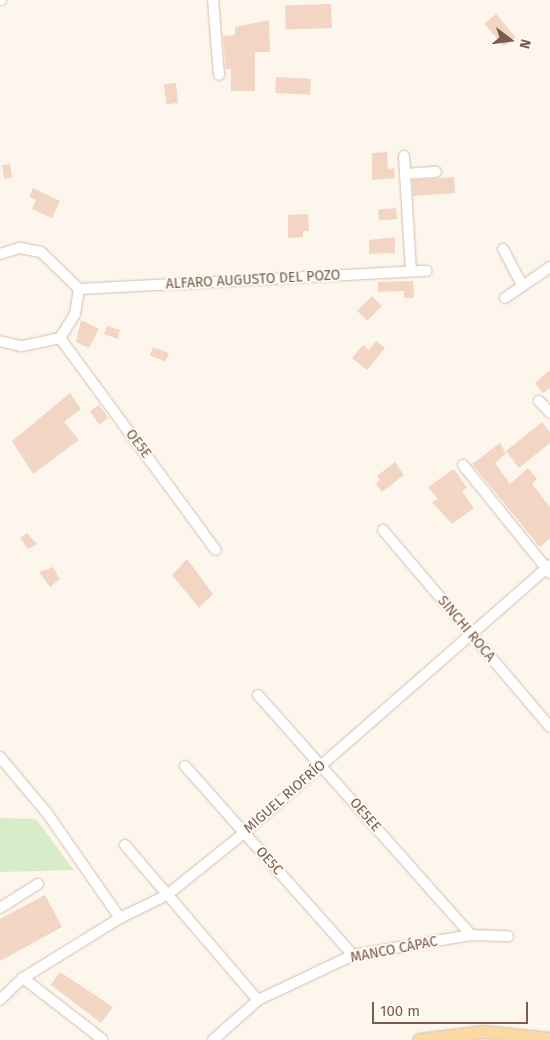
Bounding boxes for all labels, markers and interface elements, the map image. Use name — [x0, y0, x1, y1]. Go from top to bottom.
north arrow — [485, 15, 535, 65]
text: N — [516, 37, 534, 51]
street label: ALFARO AUGUSTO DEL POZO — [165, 267, 341, 293]
street label: OE5E — [122, 426, 154, 462]
street label: SINCHI ROCA — [434, 593, 498, 665]
street label: MIGUEL RIOFRÍO — [241, 757, 329, 837]
street label: OE5EE — [346, 795, 384, 835]
street label: OE5C — [252, 843, 286, 879]
street label: MANCO CÁPAC — [349, 933, 439, 967]
scale bar — [375, 992, 531, 1024]
text: 100 m — [380, 1002, 420, 1020]

